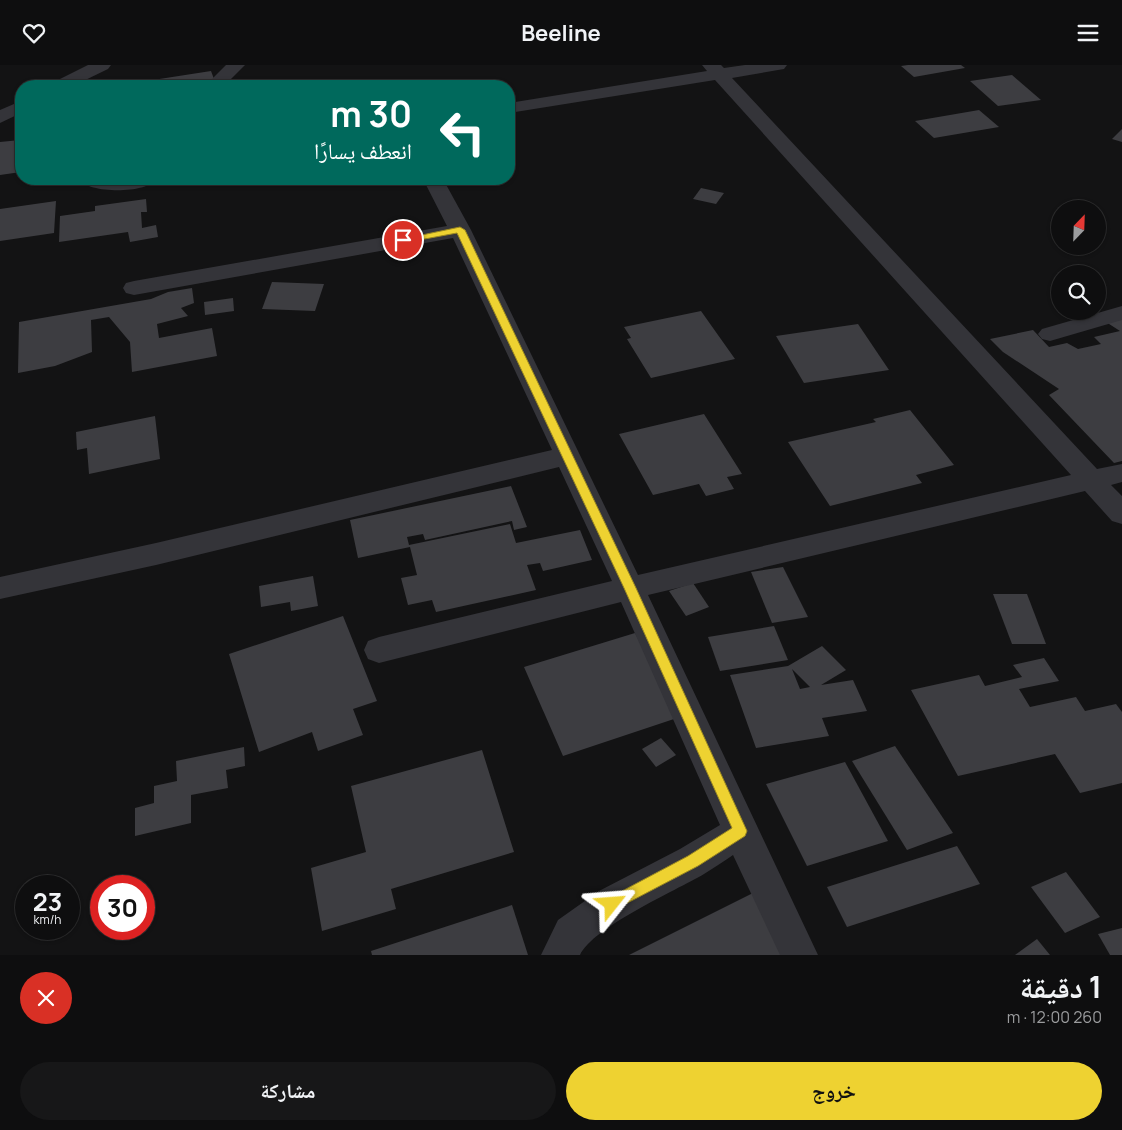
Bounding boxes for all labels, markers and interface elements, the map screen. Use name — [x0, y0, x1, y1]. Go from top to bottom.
text: Beeline — [521, 18, 601, 48]
icon: heart — [20, 19, 48, 47]
icon: menu — [1074, 19, 1102, 47]
text: 30 m — [330, 90, 412, 138]
icon: left — [430, 100, 495, 165]
text: انعطف يسارًا — [314, 136, 412, 166]
north arrow — [1051, 200, 1106, 255]
map controls — [1051, 200, 1106, 320]
pin — [382, 219, 424, 261]
icon: arrive — [389, 226, 417, 254]
button: search — [1051, 265, 1106, 320]
speed limit sign: 30 — [90, 875, 155, 940]
position arrow — [585, 877, 637, 929]
text: 23 — [33, 884, 62, 919]
text: km/h — [34, 911, 61, 928]
text: 1 دقيقة — [1020, 966, 1102, 1007]
button: close — [20, 972, 72, 1024]
text: 260 m · 12:00 — [1007, 1006, 1102, 1028]
button: مشاركة — [20, 1062, 556, 1120]
button: خروج — [566, 1062, 1102, 1120]

